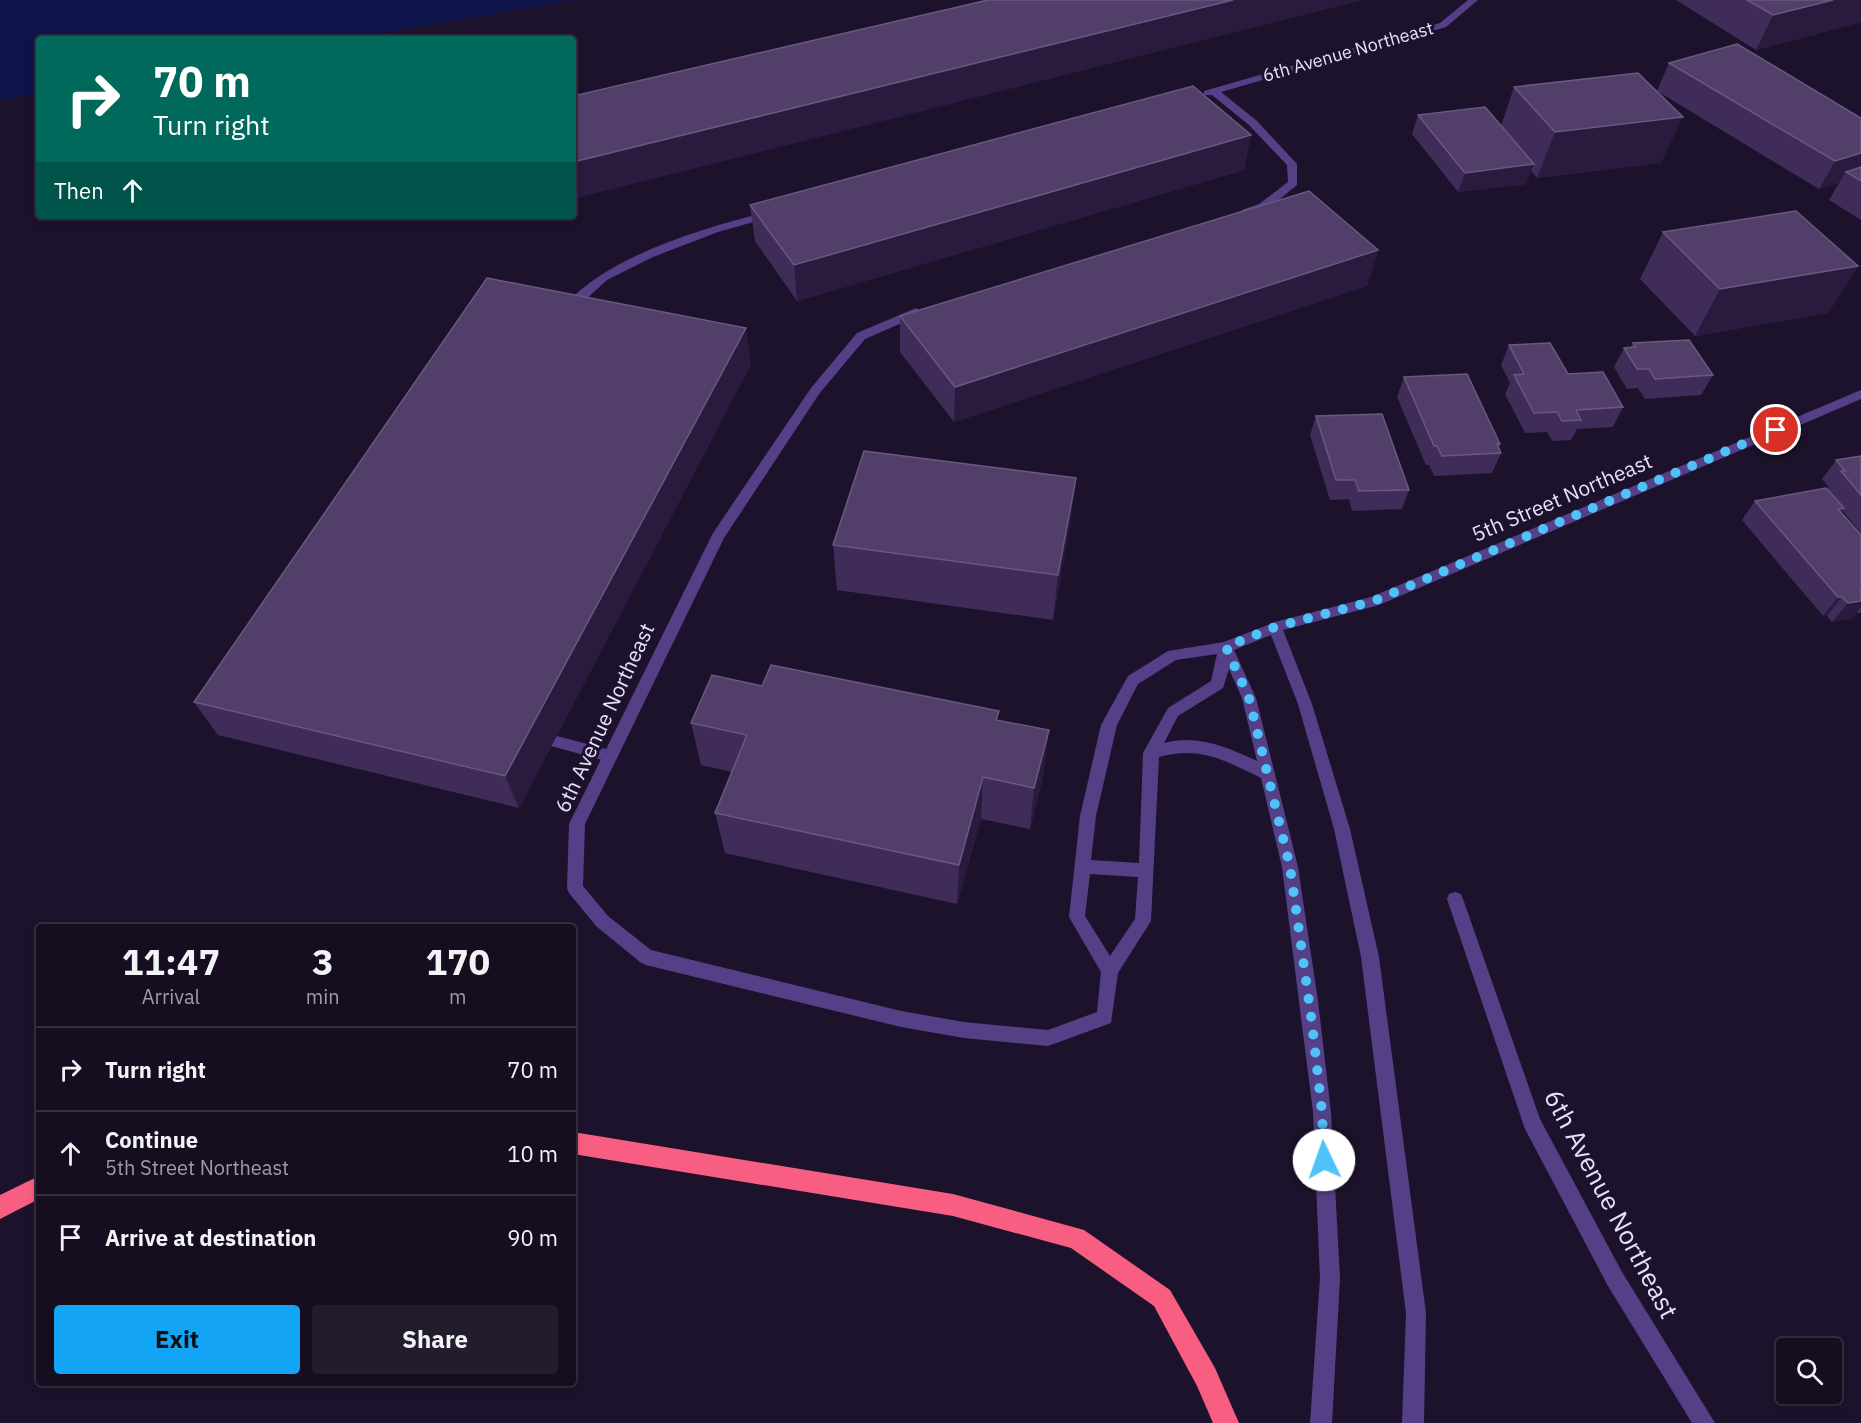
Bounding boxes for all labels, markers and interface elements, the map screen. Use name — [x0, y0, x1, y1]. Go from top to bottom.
street label: 6th Avenue Northeast — [1260, 16, 1436, 87]
text: 70 m — [153, 54, 251, 109]
icon: right — [54, 60, 132, 138]
text: Turn right — [153, 107, 270, 142]
icon: ahead — [116, 174, 149, 207]
text: Then — [54, 176, 104, 205]
pin — [1750, 404, 1801, 455]
icon: arrive — [1759, 413, 1792, 446]
street label: 5th Street Northeast — [1467, 446, 1656, 548]
street label: 6th Avenue Northeast — [548, 618, 660, 817]
text: 11:47 — [122, 938, 220, 985]
text: 3 — [312, 938, 334, 985]
text: 170 — [425, 938, 490, 985]
text: Arrival — [142, 983, 200, 1010]
text: min — [306, 983, 340, 1010]
text: m — [449, 983, 467, 1010]
icon: right — [54, 1053, 87, 1086]
text: Turn right — [105, 1055, 206, 1084]
text: 70 m — [507, 1055, 558, 1084]
street label: 6th Avenue Northeast — [1537, 1083, 1687, 1324]
text: Continue — [105, 1125, 198, 1154]
position arrow — [1292, 1128, 1356, 1192]
icon: ahead — [54, 1137, 87, 1170]
text: 10 m — [507, 1139, 558, 1168]
text: 5th Street Northeast — [105, 1154, 289, 1181]
icon: arrive — [54, 1221, 87, 1254]
text: Arrive at destination — [105, 1223, 316, 1252]
text: 90 m — [507, 1223, 558, 1252]
button: Exit — [54, 1305, 300, 1374]
button: Share — [312, 1305, 558, 1374]
map controls — [1776, 1338, 1842, 1404]
button: search — [1776, 1338, 1842, 1404]

